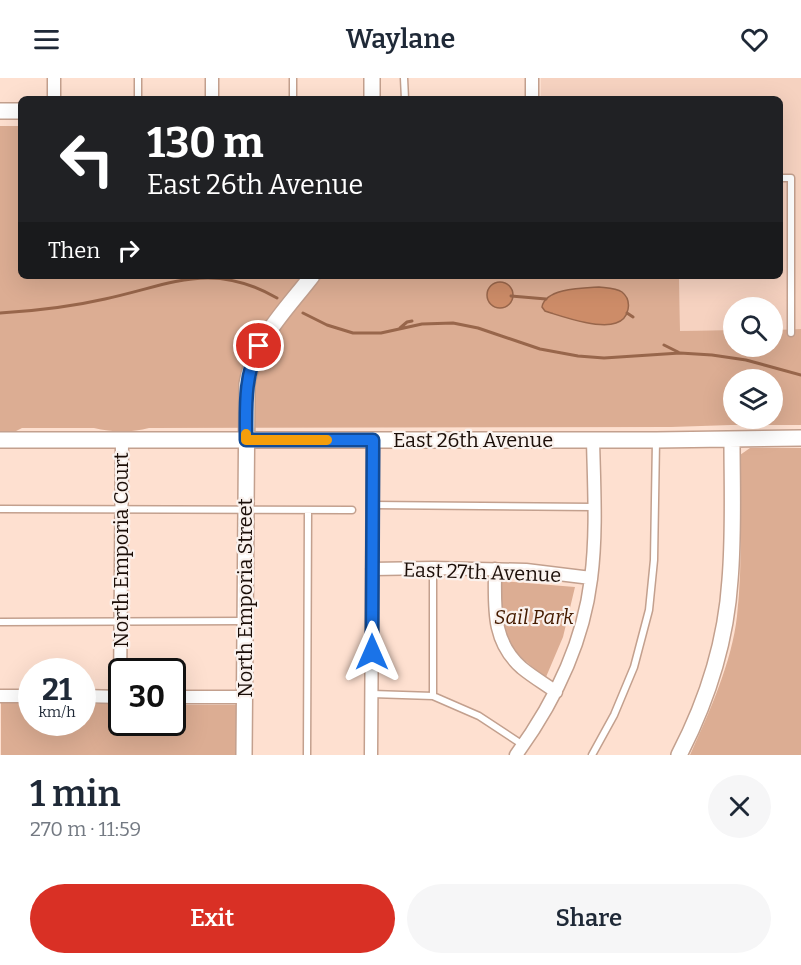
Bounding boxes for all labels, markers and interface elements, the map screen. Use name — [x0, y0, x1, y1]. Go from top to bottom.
icon: menu — [30, 23, 63, 56]
text: Waylane — [346, 23, 455, 55]
icon: heart — [738, 23, 771, 56]
text: 130 m — [147, 118, 264, 168]
icon: left — [48, 120, 126, 198]
text: East 26th Avenue — [147, 169, 363, 201]
icon: right — [112, 234, 145, 267]
text: Then — [48, 237, 100, 264]
map controls — [723, 297, 783, 429]
button: search — [723, 297, 783, 357]
pin — [233, 320, 284, 371]
icon: arrive — [242, 329, 275, 362]
button: layers — [723, 369, 783, 429]
street label: East 26th Avenue — [393, 428, 553, 452]
street label: North Emporia Court — [109, 452, 133, 648]
street label: North Emporia Street — [233, 498, 257, 698]
street label: East 27th Avenue — [402, 557, 562, 587]
park label: Sail Park — [494, 605, 574, 629]
position arrow — [340, 620, 404, 684]
speed limit sign: 30 — [108, 658, 186, 736]
text: 21 — [42, 672, 72, 708]
text: km/h — [38, 703, 76, 721]
text: 1 min — [30, 772, 121, 816]
button: close — [708, 775, 771, 838]
text: 270 m · 11:59 — [30, 817, 141, 841]
button: Exit — [30, 884, 395, 953]
button: Share — [407, 884, 771, 953]

